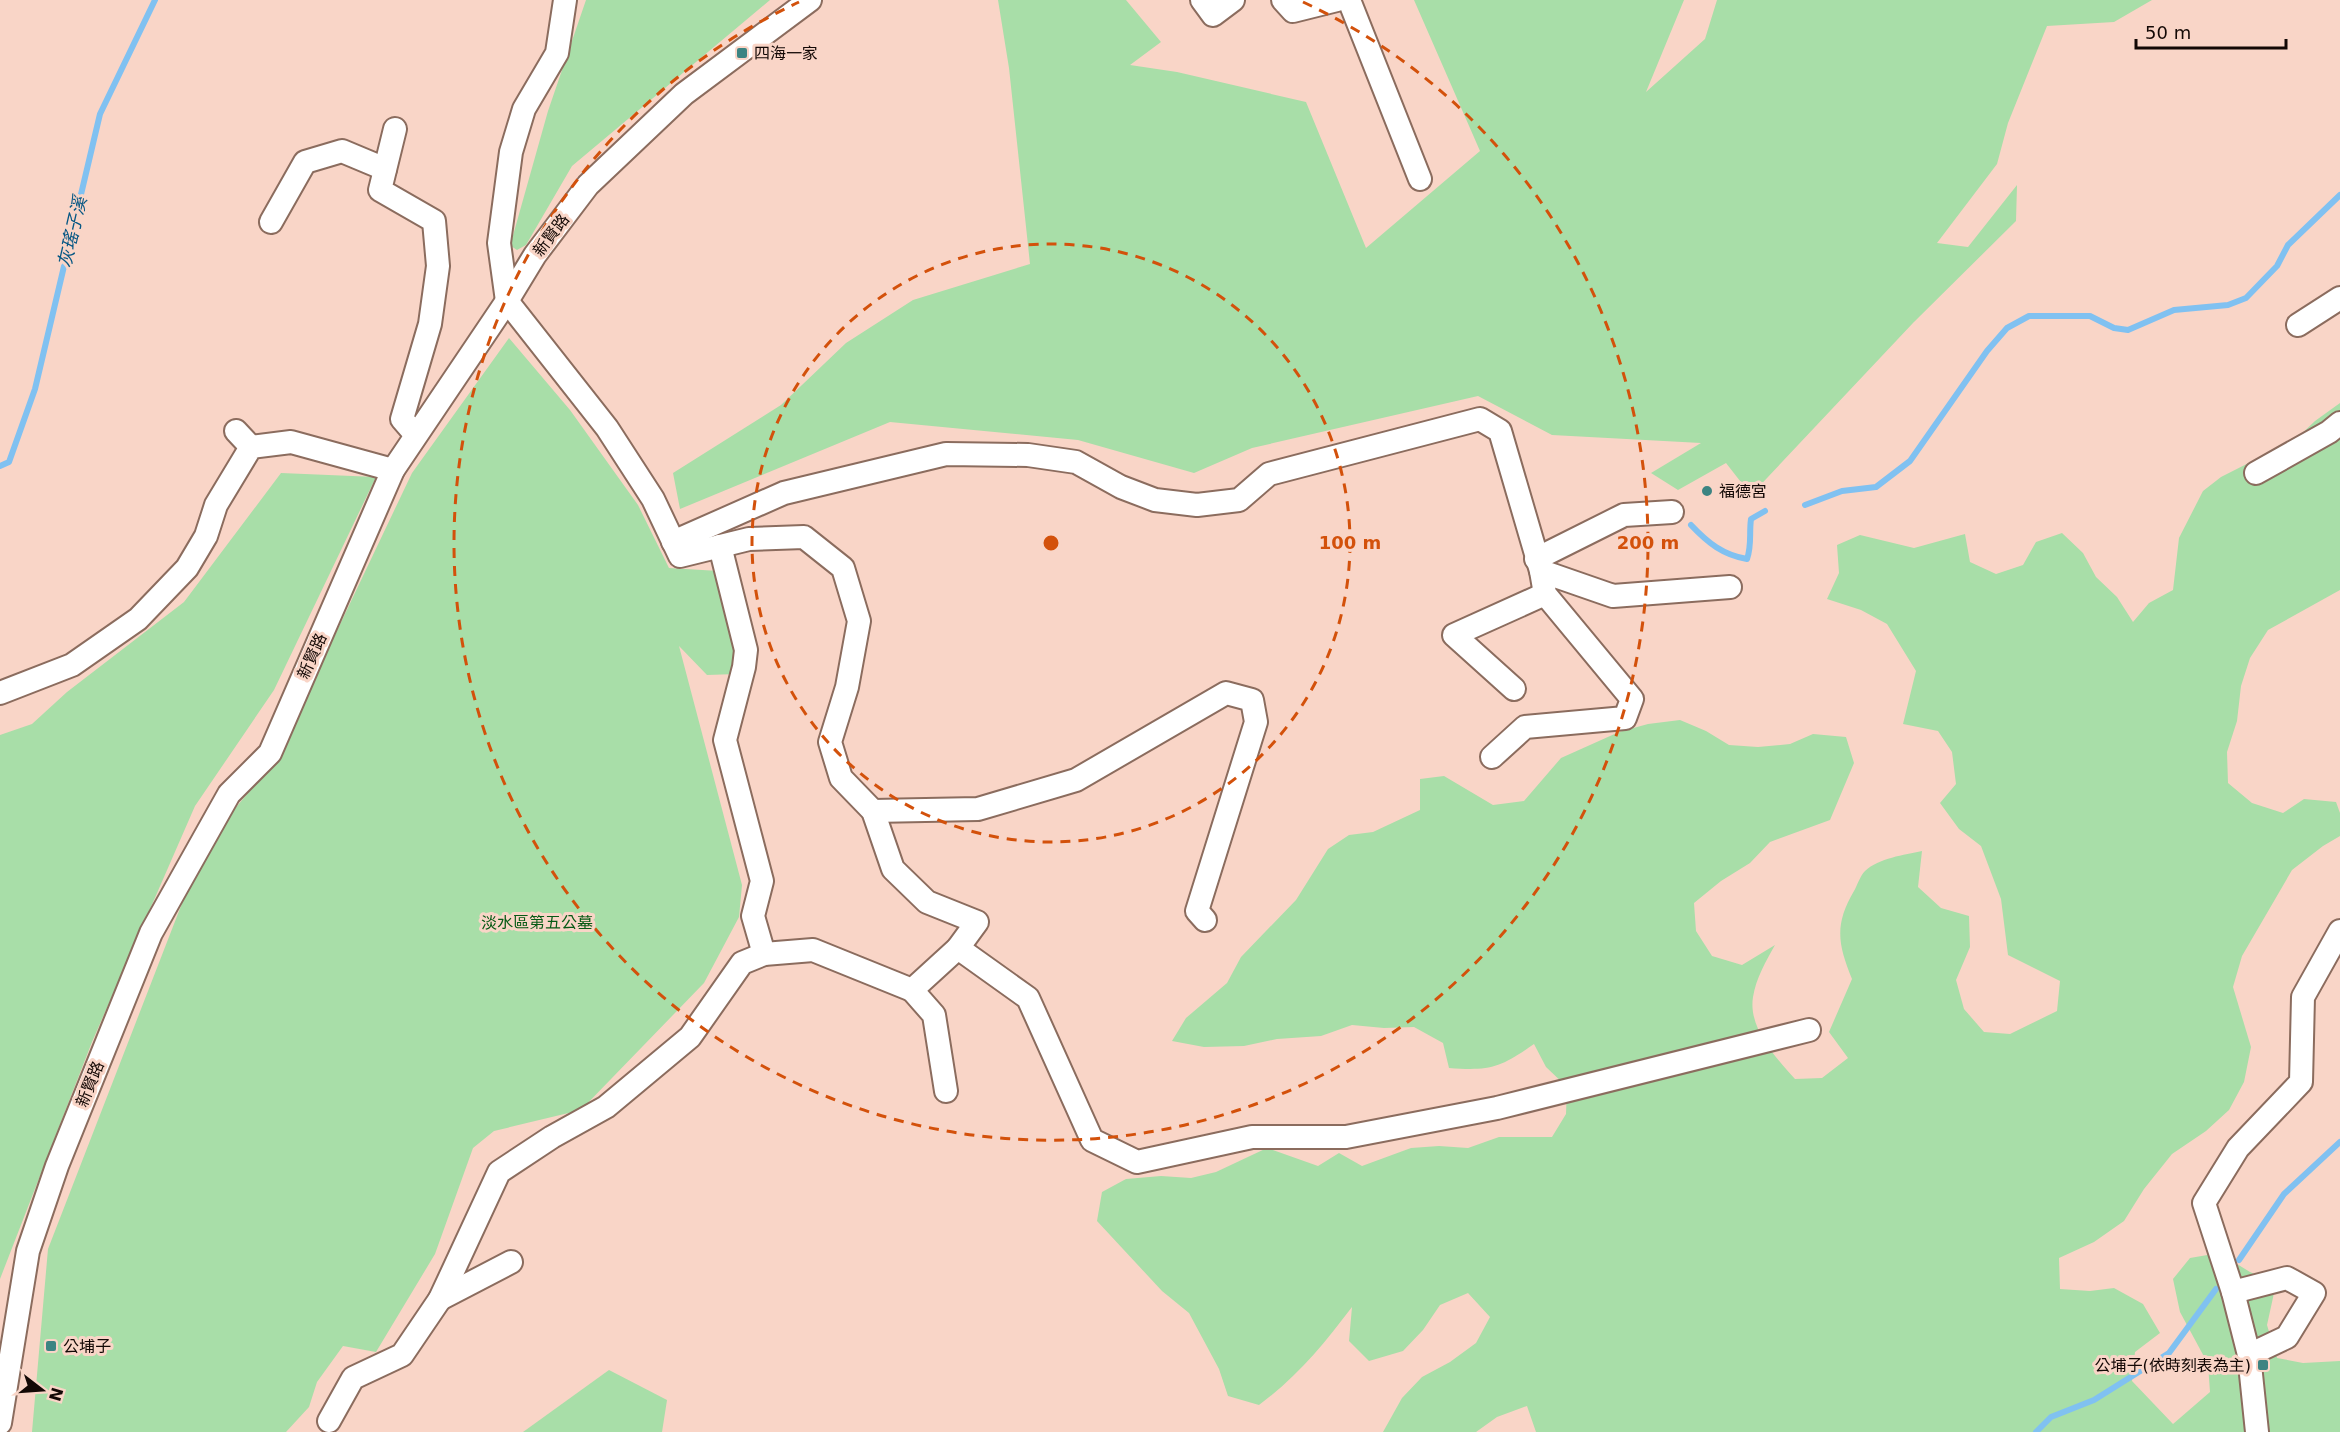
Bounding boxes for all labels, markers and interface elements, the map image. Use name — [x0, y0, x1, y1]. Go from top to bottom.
scale bar — [2136, 12, 2286, 50]
text: 50 m — [2145, 22, 2191, 43]
place label: 四海一家 — [754, 44, 818, 63]
marker: 四海一家 — [735, 46, 749, 60]
water label: 灰瑤子溪 — [54, 192, 91, 269]
street label: 新賢路 — [529, 210, 573, 260]
place label: 福德宮 — [1719, 482, 1767, 501]
marker: 福德宮 — [1700, 484, 1714, 498]
text: 100 m — [1319, 532, 1381, 553]
text: 200 m — [1617, 532, 1679, 553]
centre of rings — [1041, 533, 1061, 553]
street label: 新賢路 — [294, 630, 330, 682]
park label: 淡水區第五公墓 — [481, 913, 593, 932]
street label: 新賢路 — [72, 1058, 108, 1110]
place label: 公埔子 — [63, 1337, 111, 1356]
marker: 公埔子 — [44, 1339, 58, 1353]
place label: 公埔子(依時刻表為主) — [2095, 1356, 2251, 1375]
marker: 公埔子(依時刻表為主) — [2256, 1358, 2270, 1372]
north arrow — [12, 1360, 72, 1420]
text: N — [45, 1385, 67, 1403]

